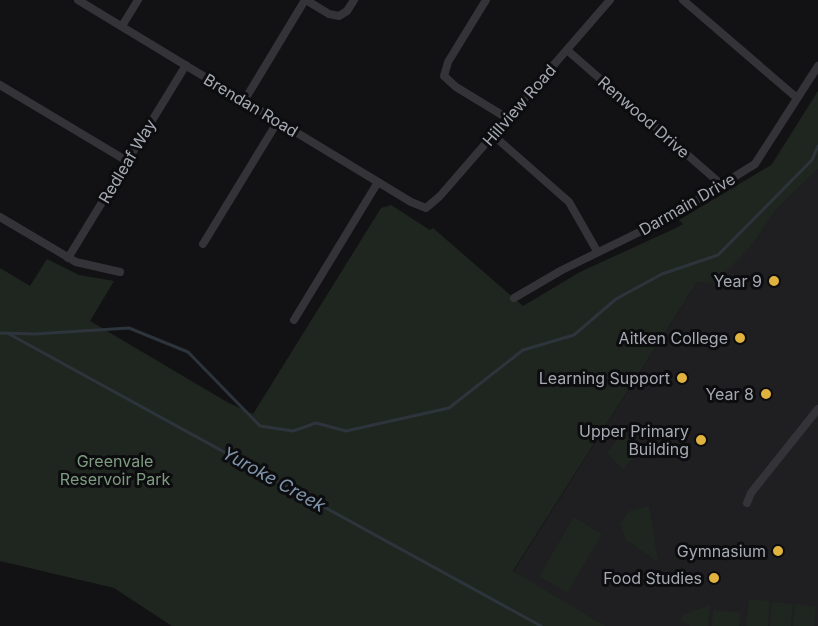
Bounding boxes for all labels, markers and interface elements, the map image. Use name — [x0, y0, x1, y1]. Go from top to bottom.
street label: Hillview Road — [478, 60, 560, 150]
street label: Brendan Road — [200, 69, 302, 141]
street label: Renwood Drive — [594, 72, 694, 162]
street label: Redleaf Way — [94, 115, 160, 207]
street label: Darmain Drive — [636, 169, 738, 239]
place label: Year 9 — [713, 271, 762, 291]
marker: Year 9 — [767, 274, 781, 288]
place label: Aitken College — [619, 328, 728, 348]
marker: Aitken College — [733, 331, 747, 345]
place label: Learning Support — [539, 368, 670, 388]
marker: Learning Support — [675, 371, 689, 385]
place label: Year 8 — [705, 384, 754, 404]
marker: Year 8 — [759, 387, 773, 401]
place label: Upper Primary Building — [579, 421, 689, 459]
marker: Upper Primary Building — [694, 433, 708, 447]
water label: Yuroke Creek — [219, 442, 330, 516]
park label: Greenvale Reservoir Park — [60, 451, 170, 489]
place label: Gymnasium — [677, 541, 766, 561]
marker: Gymnasium — [771, 544, 785, 558]
place label: Food Studies — [603, 568, 702, 588]
marker: Food Studies — [707, 571, 721, 585]

